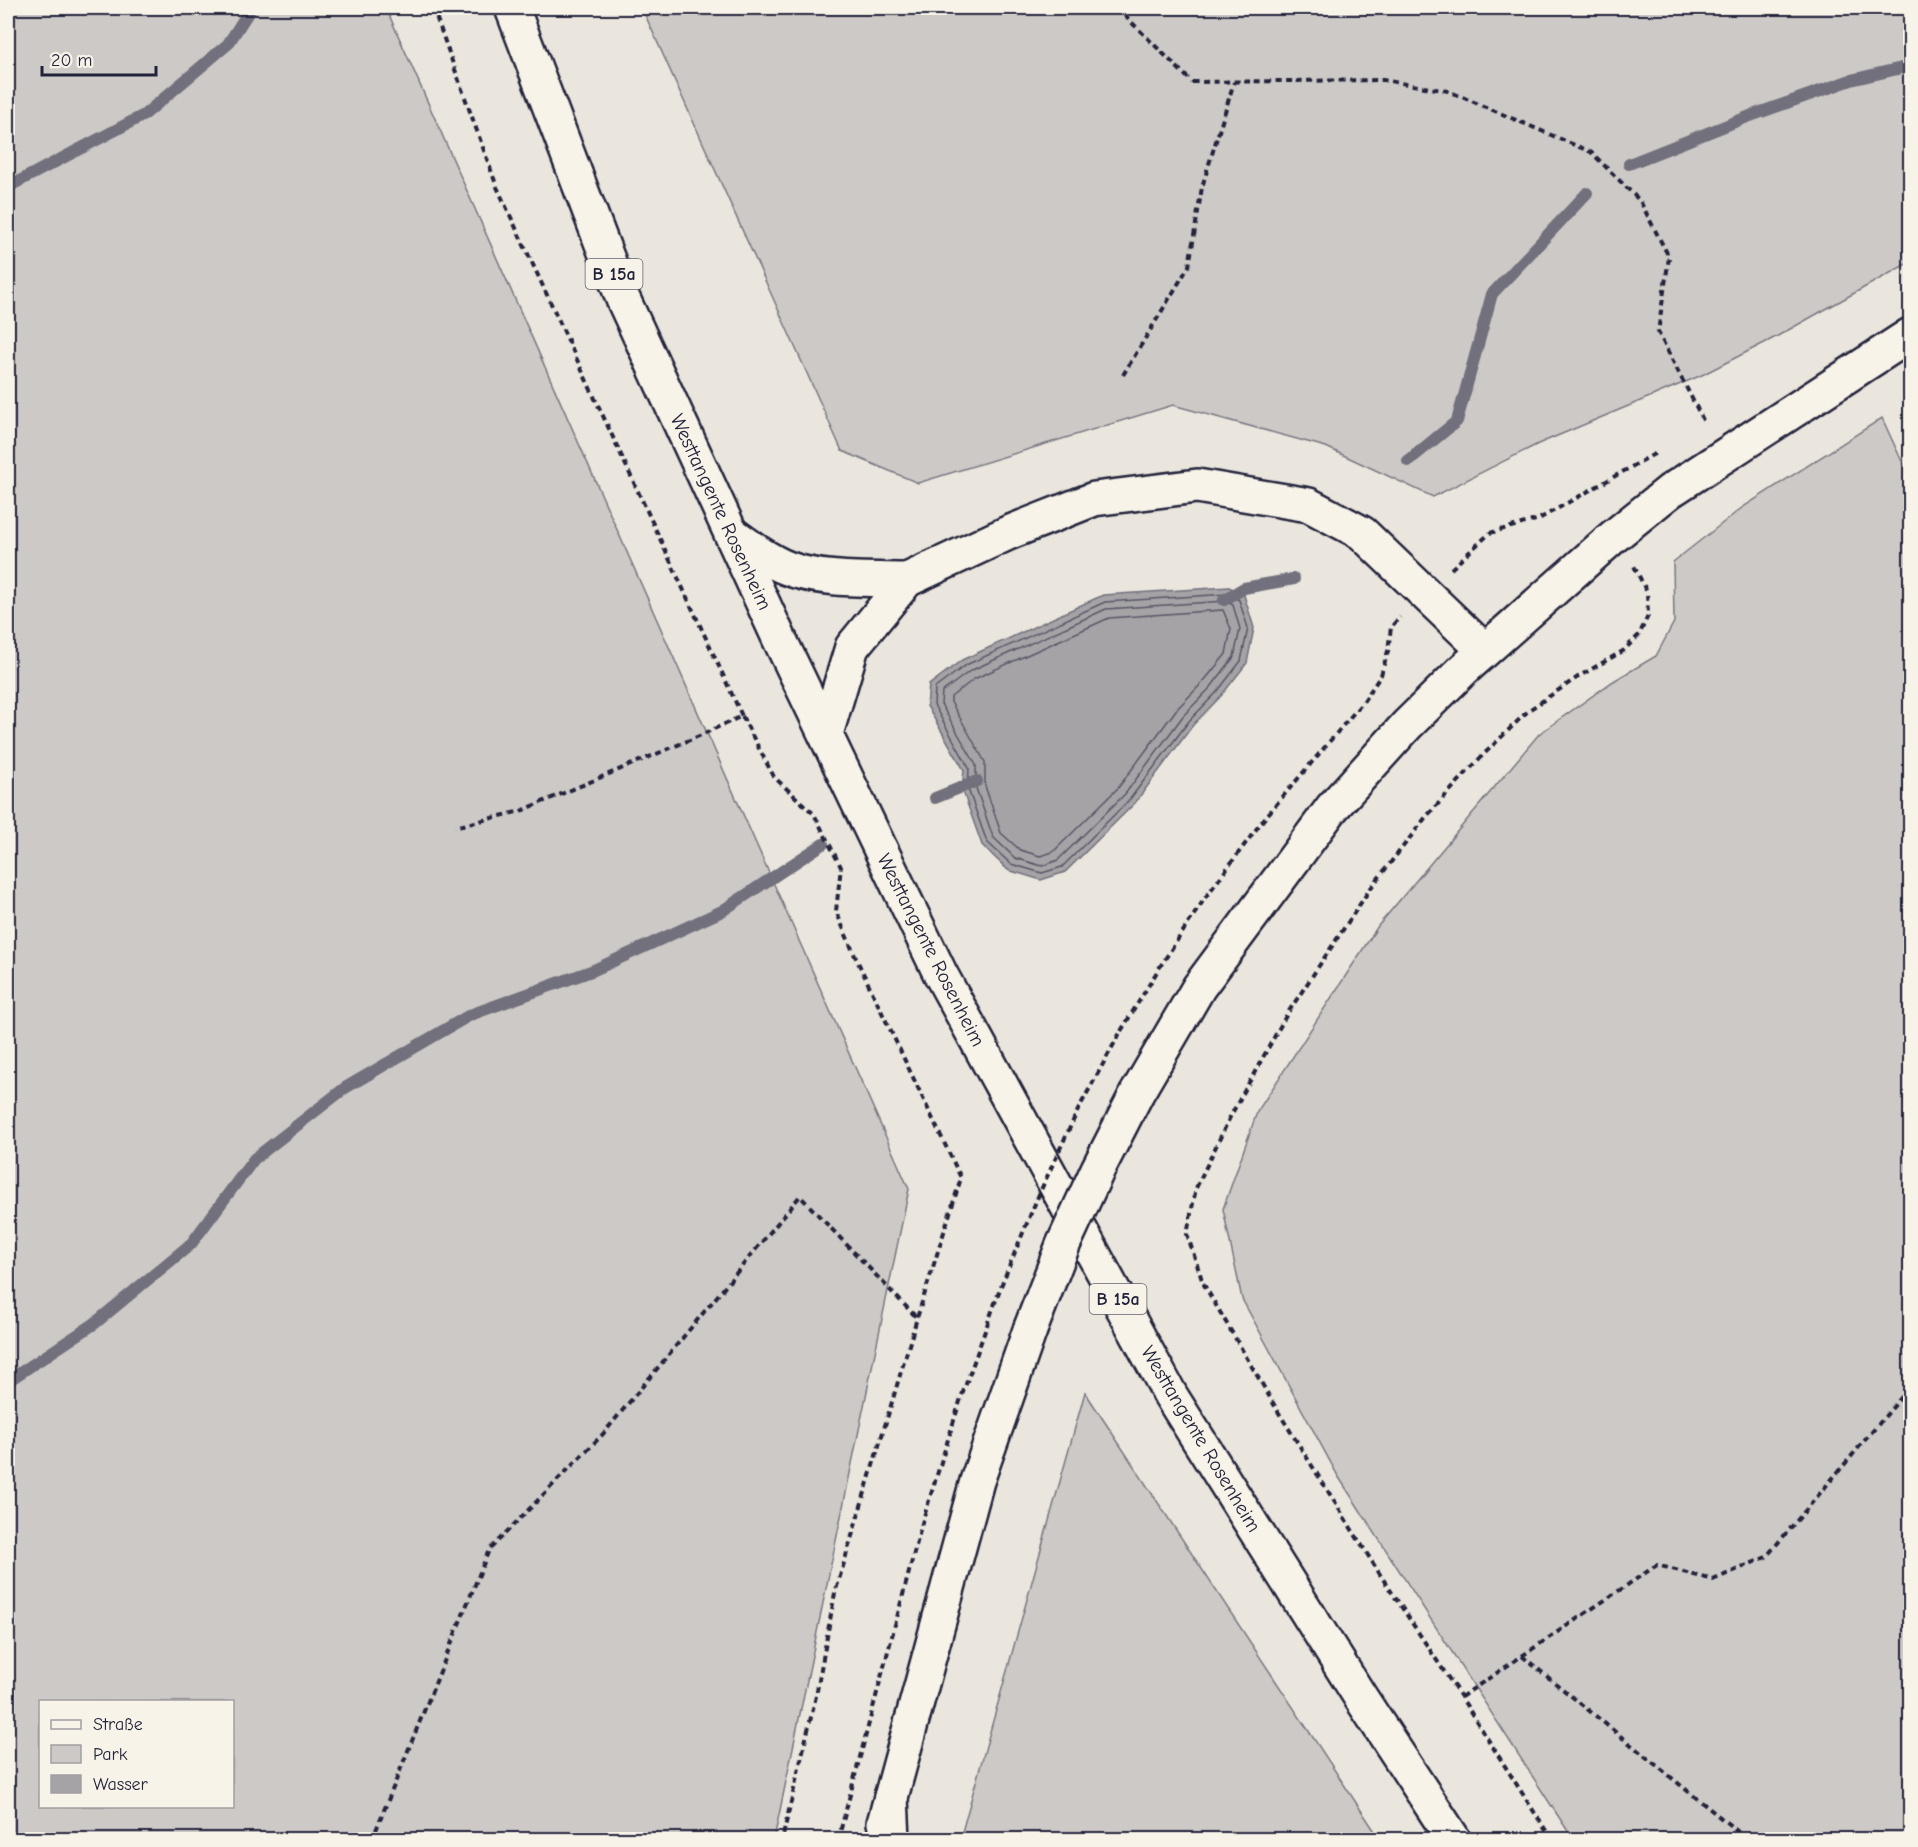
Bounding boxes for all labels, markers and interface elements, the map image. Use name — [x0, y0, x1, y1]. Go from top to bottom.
scale bar — [42, 39, 156, 77]
text: 20 m — [51, 50, 92, 71]
road number: B 15a — [586, 259, 642, 289]
street label: Westtangente Rosenheim — [665, 410, 777, 614]
street label: Westtangente Rosenheim — [872, 850, 990, 1050]
road number: B 15a — [1090, 1284, 1146, 1314]
street label: Westtangente Rosenheim — [1136, 1342, 1266, 1536]
legend — [39, 1700, 234, 1808]
text: Straße — [93, 1714, 143, 1735]
text: Park — [93, 1744, 128, 1765]
text: Wasser — [93, 1774, 149, 1795]

